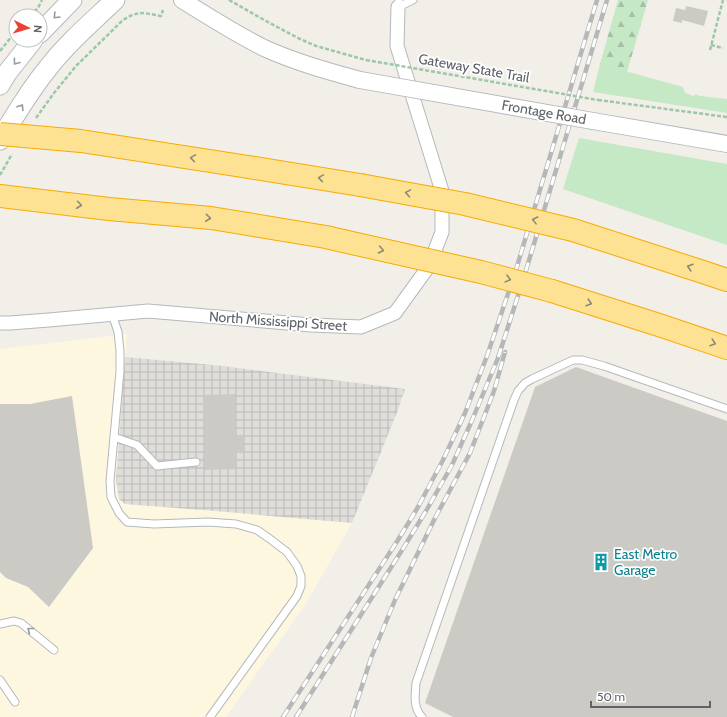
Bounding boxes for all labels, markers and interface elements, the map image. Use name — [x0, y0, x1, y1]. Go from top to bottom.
north arrow — [8, 8, 48, 48]
one-way arrow — [53, 11, 61, 19]
text: N — [31, 24, 45, 33]
street label: Gateway State Trail — [417, 49, 532, 87]
one-way arrow — [13, 58, 20, 65]
street label: Frontage Road — [500, 96, 588, 128]
one-way arrow — [16, 104, 24, 111]
one-way arrow — [190, 154, 196, 163]
one-way arrow — [318, 174, 324, 183]
one-way arrow — [405, 190, 411, 198]
one-way arrow — [76, 201, 82, 210]
one-way arrow — [205, 213, 211, 222]
one-way arrow — [532, 217, 538, 225]
one-way arrow — [378, 246, 384, 254]
one-way arrow — [687, 263, 694, 272]
one-way arrow — [504, 274, 511, 283]
one-way arrow — [586, 298, 593, 306]
street label: North Mississippi Street — [208, 307, 348, 335]
one-way arrow — [709, 338, 716, 347]
place label: East Metro Garage — [614, 545, 677, 579]
building icon: East Metro Garage — [591, 552, 611, 572]
one-way arrow — [27, 627, 34, 634]
scale bar — [591, 683, 710, 709]
text: 50 m — [597, 689, 625, 704]

